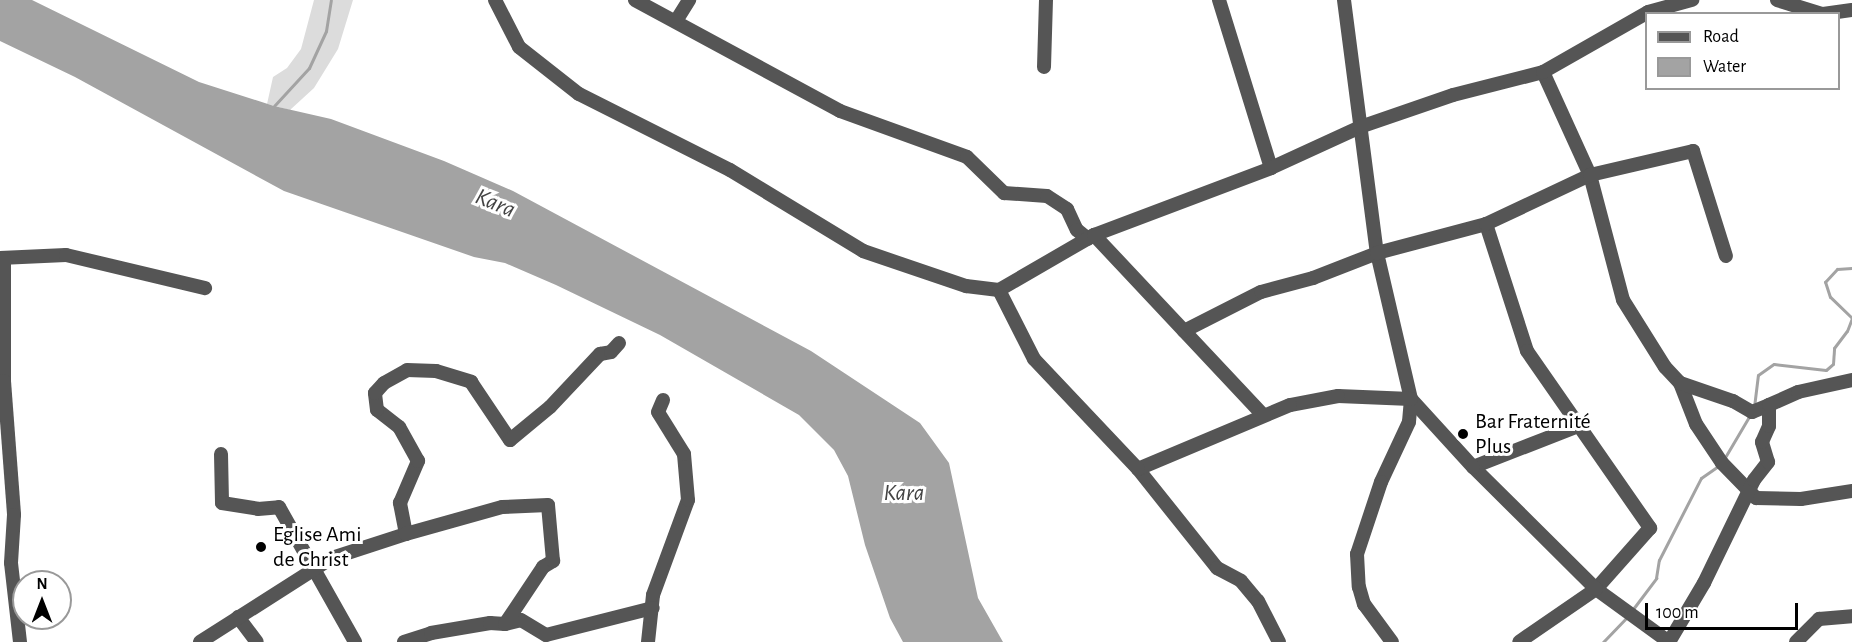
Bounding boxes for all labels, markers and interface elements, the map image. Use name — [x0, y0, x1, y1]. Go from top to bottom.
legend — [1645, 12, 1840, 90]
text: Road — [1703, 28, 1739, 46]
text: Water — [1703, 58, 1746, 76]
water label: Kara — [471, 183, 519, 225]
place label: Bar Fraternité Plus — [1475, 408, 1591, 460]
marker: Bar Fraternité Plus — [1456, 427, 1470, 441]
water label: Kara — [884, 480, 924, 508]
place label: Eglise Ami de Christ — [273, 521, 362, 572]
marker: Eglise Ami de Christ — [254, 540, 268, 554]
north arrow — [12, 570, 72, 630]
text: N — [36, 576, 48, 592]
scale bar — [1648, 591, 1801, 629]
text: 100 m — [1656, 604, 1699, 622]

